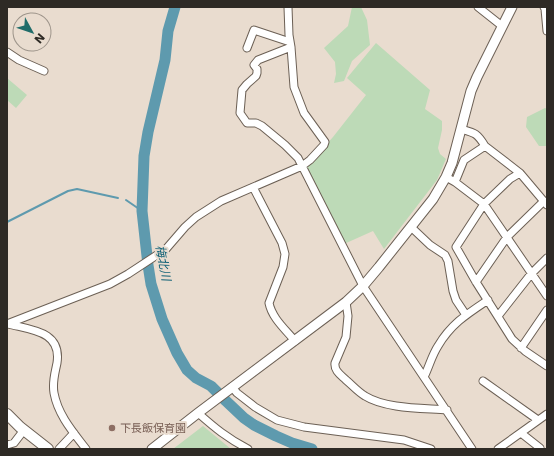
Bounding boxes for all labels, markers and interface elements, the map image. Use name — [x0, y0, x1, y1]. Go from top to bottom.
north arrow — [12, 12, 52, 52]
text: N — [31, 30, 47, 46]
water label: 梅北川 — [153, 244, 174, 284]
place label: 下長飯保育園 — [120, 422, 186, 435]
marker: 下長飯保育園 — [107, 423, 117, 433]

